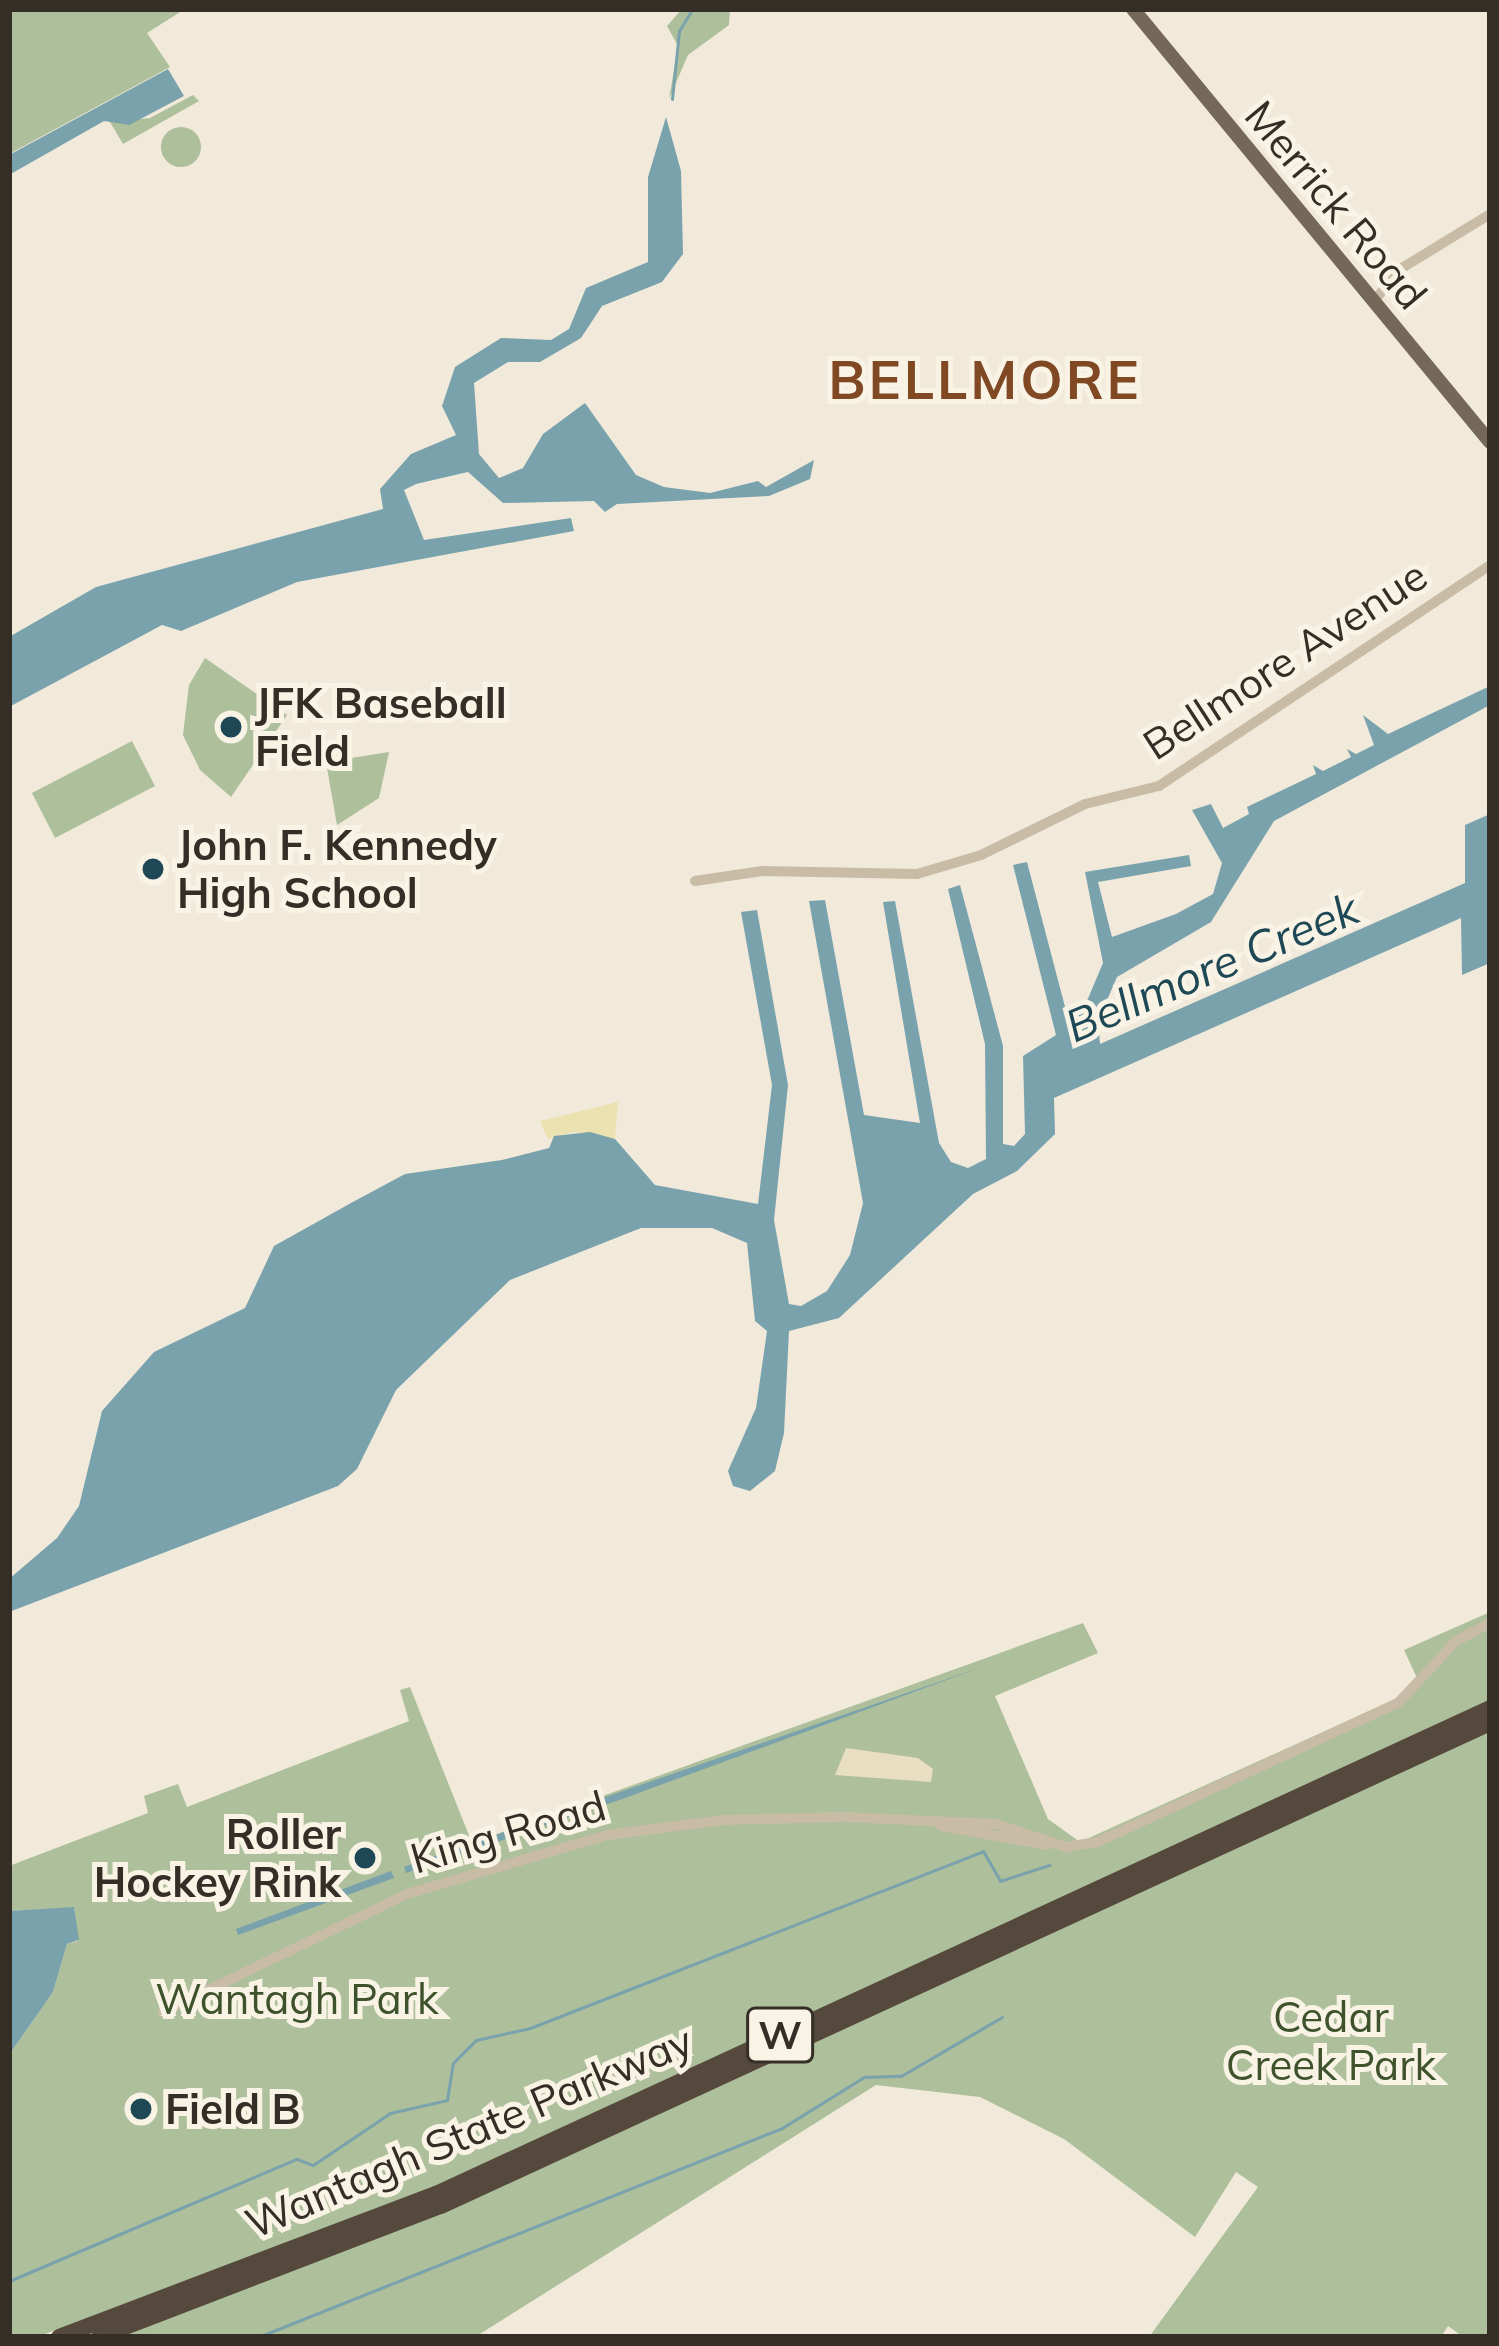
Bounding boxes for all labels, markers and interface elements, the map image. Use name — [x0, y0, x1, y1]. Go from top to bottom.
street label: Merrick Road — [1235, 91, 1437, 319]
district label: BELLMORE — [828, 347, 1142, 411]
street label: Bellmore Avenue — [1134, 550, 1436, 770]
place label: JFK Baseball Field — [255, 678, 507, 777]
marker: JFK Baseball Field — [218, 714, 244, 740]
place label: John F. Kennedy High School — [177, 820, 497, 918]
marker: John F. Kennedy High School — [140, 856, 166, 882]
water label: Bellmore Creek — [1057, 881, 1367, 1053]
street label: King Road — [405, 1780, 611, 1884]
place label: Roller Hockey Rink — [94, 1809, 341, 1908]
marker: Roller Hockey Rink — [352, 1845, 378, 1871]
park label: Wantagh Park — [155, 1974, 439, 2024]
park label: Cedar Creek Park — [1226, 1992, 1436, 2090]
road number: W — [744, 2002, 816, 2068]
street label: Wantagh State Parkway — [238, 2015, 700, 2249]
place label: Field B — [165, 2084, 300, 2134]
marker: Field B — [128, 2096, 154, 2122]

